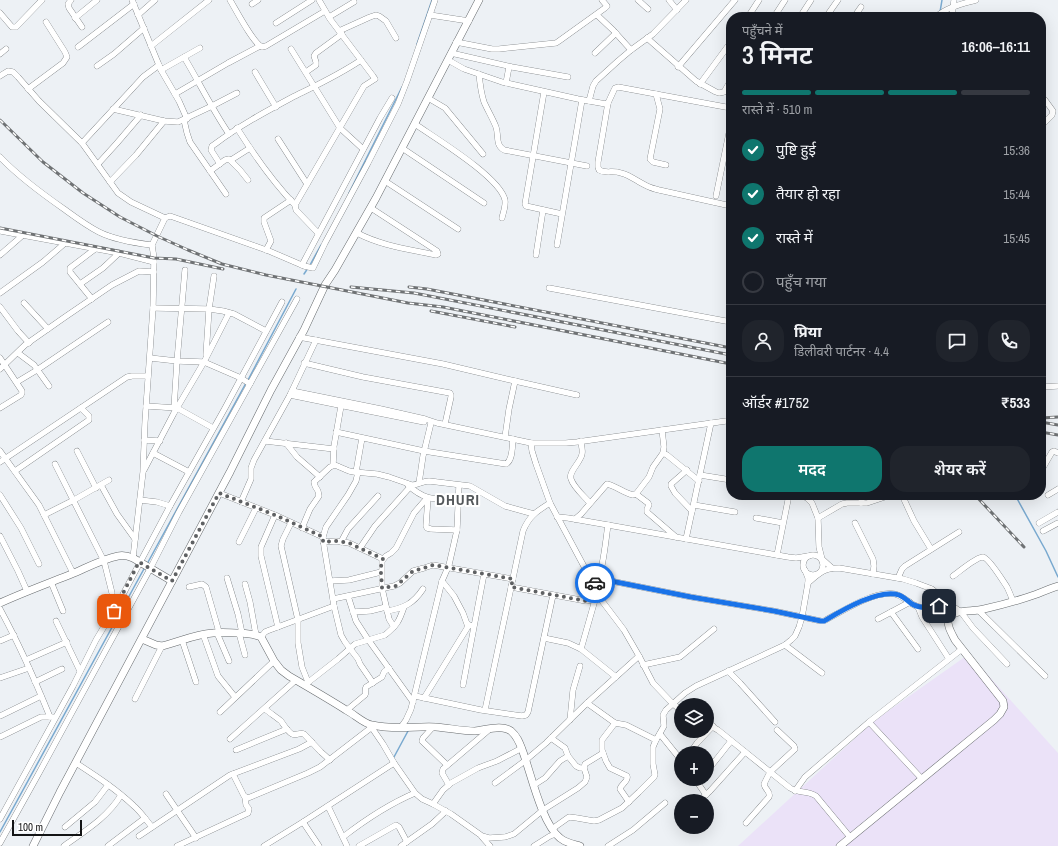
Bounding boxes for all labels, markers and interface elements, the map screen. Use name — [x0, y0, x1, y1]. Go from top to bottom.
text: पहुँचने में — [742, 22, 783, 39]
text: 16:06–16:11 — [961, 36, 1030, 57]
text: 3 मिनट — [742, 37, 813, 72]
text: रास्ते में · 510 m — [742, 101, 812, 118]
icon: check — [742, 139, 764, 161]
text: पुष्टि हुई — [776, 139, 816, 160]
text: 15:36 — [1003, 142, 1030, 159]
icon: check — [742, 183, 764, 205]
text: तैयार हो रहा — [776, 183, 840, 204]
text: 15:44 — [1003, 186, 1030, 203]
icon: check — [742, 227, 764, 249]
text: रास्ते में — [776, 227, 813, 248]
text: 15:45 — [1003, 230, 1030, 247]
text: पहुँच गया — [776, 271, 826, 292]
button: person — [742, 320, 784, 362]
button: chat — [936, 320, 978, 362]
button: phone — [988, 320, 1030, 362]
text: प्रिया — [794, 321, 822, 342]
text: डिलीवरी पार्टनर · 4.4 — [794, 343, 889, 360]
text: ऑर्डर #1752 — [742, 392, 809, 413]
text: ₹533 — [1001, 392, 1030, 413]
button: मदद — [742, 446, 882, 492]
button: शेयर करें — [890, 446, 1030, 492]
district label: DHURI — [436, 489, 480, 510]
courier — [575, 563, 615, 603]
icon: car — [584, 572, 606, 594]
pin — [922, 589, 956, 623]
pin — [97, 594, 131, 628]
icon: home — [928, 595, 950, 617]
icon: bag — [103, 600, 125, 622]
map controls — [674, 698, 714, 834]
button: layers — [674, 698, 714, 738]
button: + — [674, 746, 714, 786]
button: − — [674, 794, 714, 834]
scale bar — [12, 818, 82, 837]
text: 100 m — [18, 820, 43, 834]

